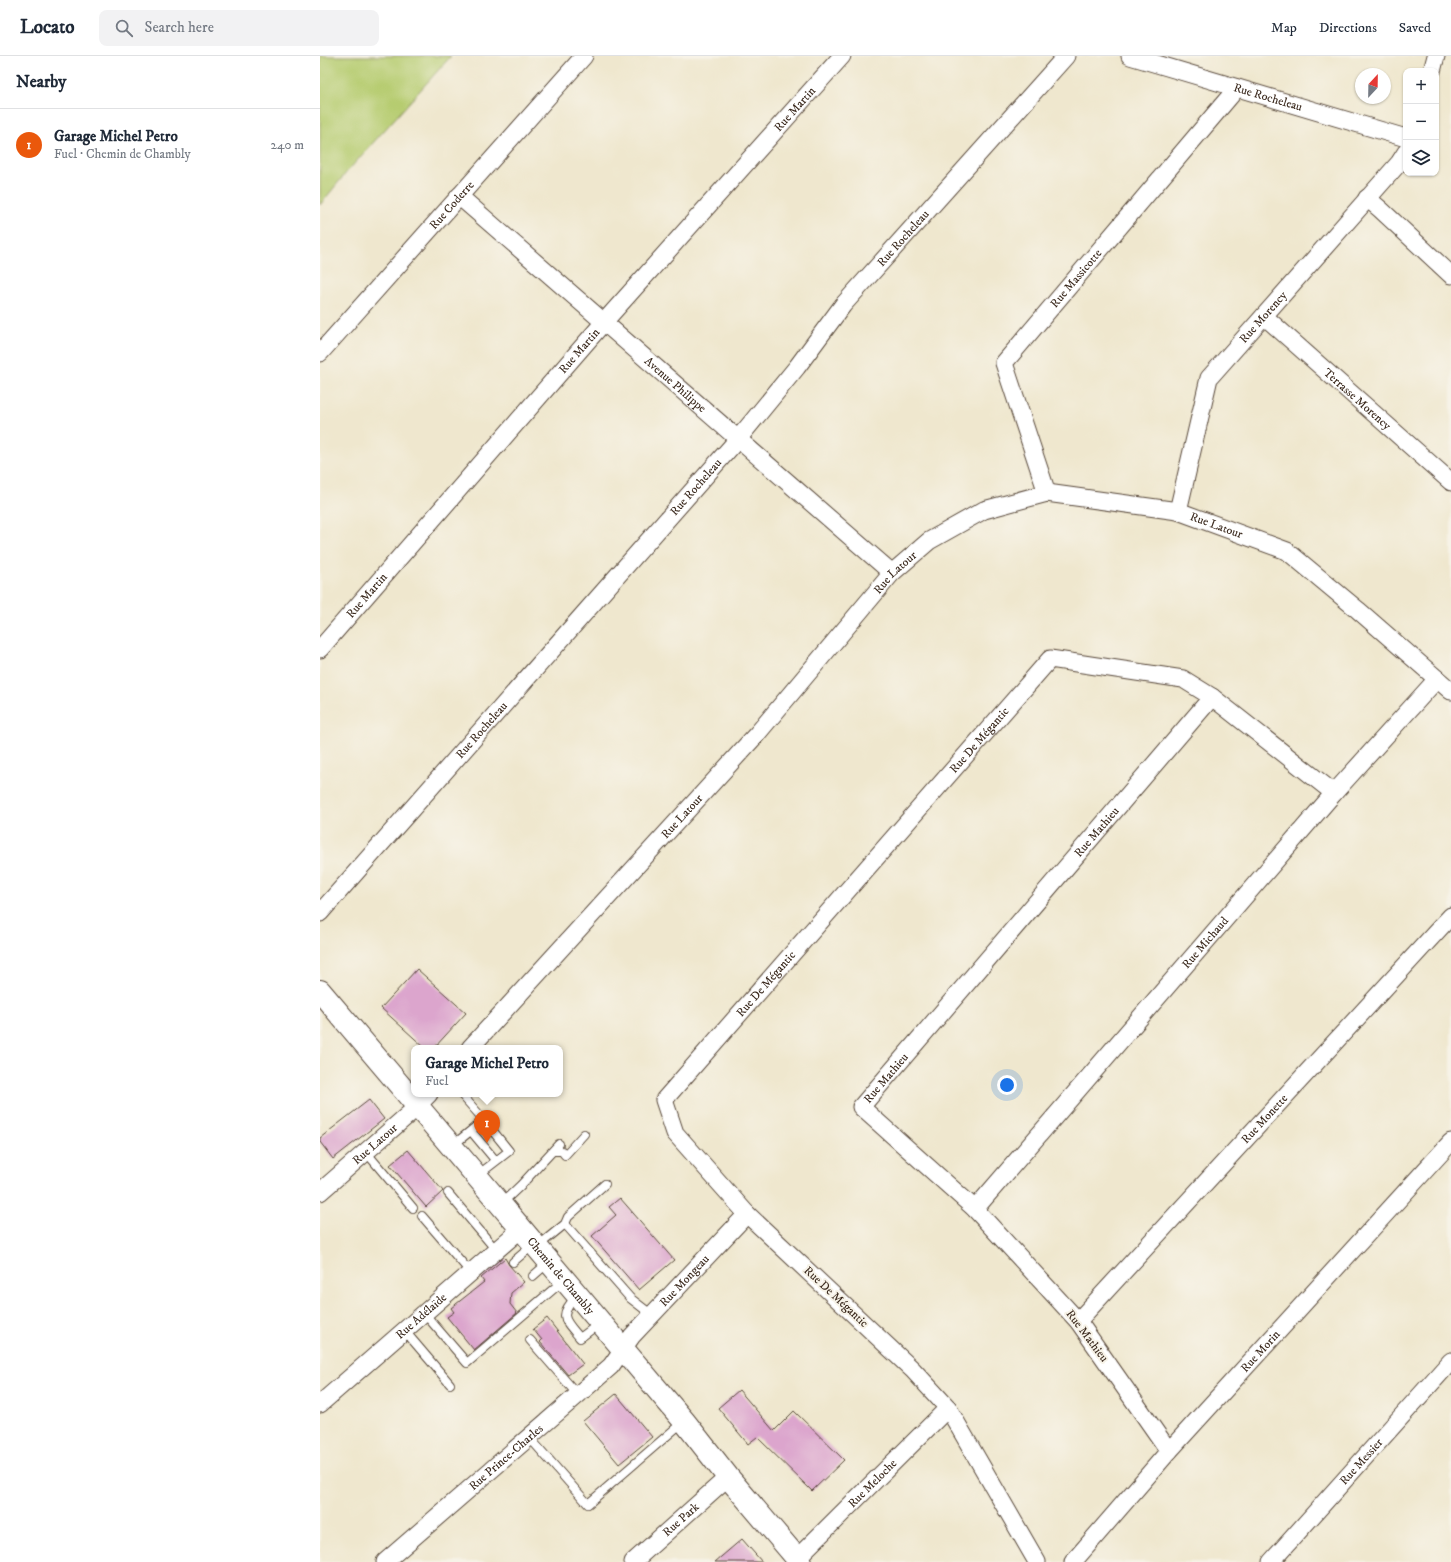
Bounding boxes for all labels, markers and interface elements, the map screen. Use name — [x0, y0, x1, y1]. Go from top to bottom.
search box — [99, 10, 379, 46]
text: Locato — [20, 16, 75, 39]
icon: search — [113, 17, 135, 39]
text: Search here — [145, 18, 214, 37]
text: Map — [1271, 19, 1297, 37]
text: Directions — [1319, 19, 1377, 37]
text: Saved — [1399, 19, 1431, 37]
north arrow — [1355, 68, 1391, 104]
map controls — [1403, 68, 1439, 176]
button: + — [1403, 68, 1439, 104]
text: Nearby — [16, 71, 66, 93]
street label: Rue Rocheleau — [1232, 80, 1304, 114]
street label: Rue Martin — [771, 83, 819, 134]
button: − — [1403, 104, 1439, 140]
text: Garage Michel Petro — [54, 127, 178, 146]
text: 1 — [27, 137, 31, 153]
text: 240 m — [271, 137, 304, 153]
button: layers — [1403, 140, 1439, 176]
text: Fuel · Chemin de Chambly — [54, 146, 191, 162]
street label: Rue Coderre — [426, 178, 477, 232]
street label: Rue Rocheleau — [874, 207, 932, 270]
street label: Rue Massicotte — [1047, 246, 1105, 311]
street label: Rue Morency — [1236, 288, 1290, 346]
street label: Rue Martin — [555, 325, 603, 376]
street label: Avenue Philippe — [641, 353, 710, 416]
street label: Terrasse Morency — [1320, 365, 1395, 433]
street label: Rue Rocheleau — [667, 455, 725, 519]
street label: Rue Latour — [1188, 509, 1245, 542]
street label: Rue Latour — [870, 547, 920, 597]
street label: Rue Martin — [343, 569, 391, 621]
street label: Rue Rocheleau — [452, 698, 511, 762]
street label: Rue De Mégantic — [946, 704, 1012, 776]
street label: Rue Latour — [658, 790, 706, 842]
street label: Rue Mathieu — [1071, 804, 1122, 860]
street label: Rue Michaud — [1178, 913, 1231, 972]
street label: Rue De Mégantic — [733, 948, 799, 1020]
popup — [411, 1045, 563, 1097]
street label: Rue Mathieu — [860, 1050, 912, 1106]
text: Garage Michel Petro — [425, 1054, 549, 1073]
text: Fuel — [425, 1073, 448, 1089]
your location — [997, 1075, 1017, 1095]
street label: Rue Monette — [1238, 1091, 1291, 1147]
pin: 1 — [474, 1110, 500, 1143]
street label: Rue Latour — [349, 1120, 401, 1168]
street label: Chemin de Chambly — [524, 1234, 598, 1318]
street label: Rue Mongeau — [656, 1251, 713, 1310]
street label: Rue De Mégantic — [801, 1263, 871, 1331]
street label: Rue Adélaïde — [392, 1290, 450, 1342]
street label: Rue Mathieu — [1063, 1307, 1112, 1365]
street label: Rue Morin — [1237, 1326, 1284, 1375]
street label: Rue Prince-Charles — [466, 1421, 546, 1493]
street label: Rue Messier — [1336, 1435, 1386, 1488]
street label: Rue Meloche — [845, 1456, 900, 1511]
street label: Rue Park — [659, 1499, 702, 1540]

